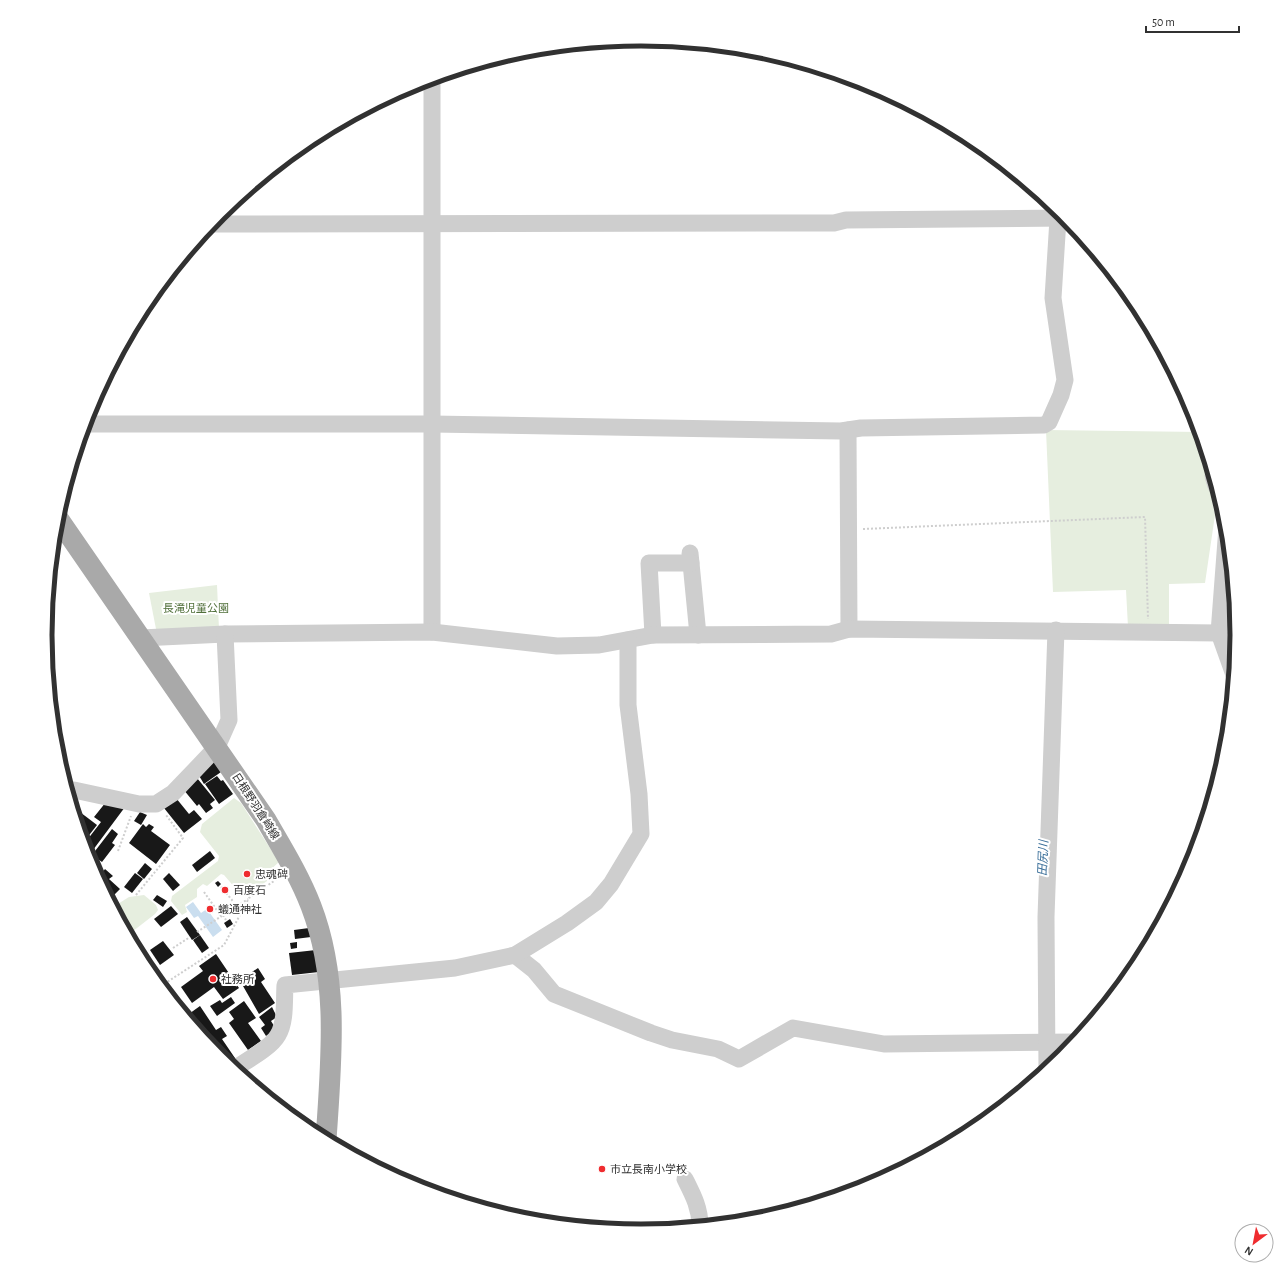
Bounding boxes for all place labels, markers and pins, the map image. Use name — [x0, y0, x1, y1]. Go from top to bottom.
place label: 忠魂碑 — [255, 868, 288, 880]
marker: 忠魂碑 — [242, 869, 252, 879]
marker: 百度石 — [220, 885, 230, 895]
place label: 百度石 — [233, 885, 266, 896]
place label: 蟻通神社 — [218, 903, 262, 915]
marker: 蟻通神社 — [205, 904, 215, 914]
place label: 社務所 — [221, 973, 255, 985]
marker: 社務所 — [208, 974, 218, 984]
place label: 市立長南小学校 — [610, 1163, 687, 1175]
marker: 市立長南小学校 — [597, 1164, 607, 1174]

